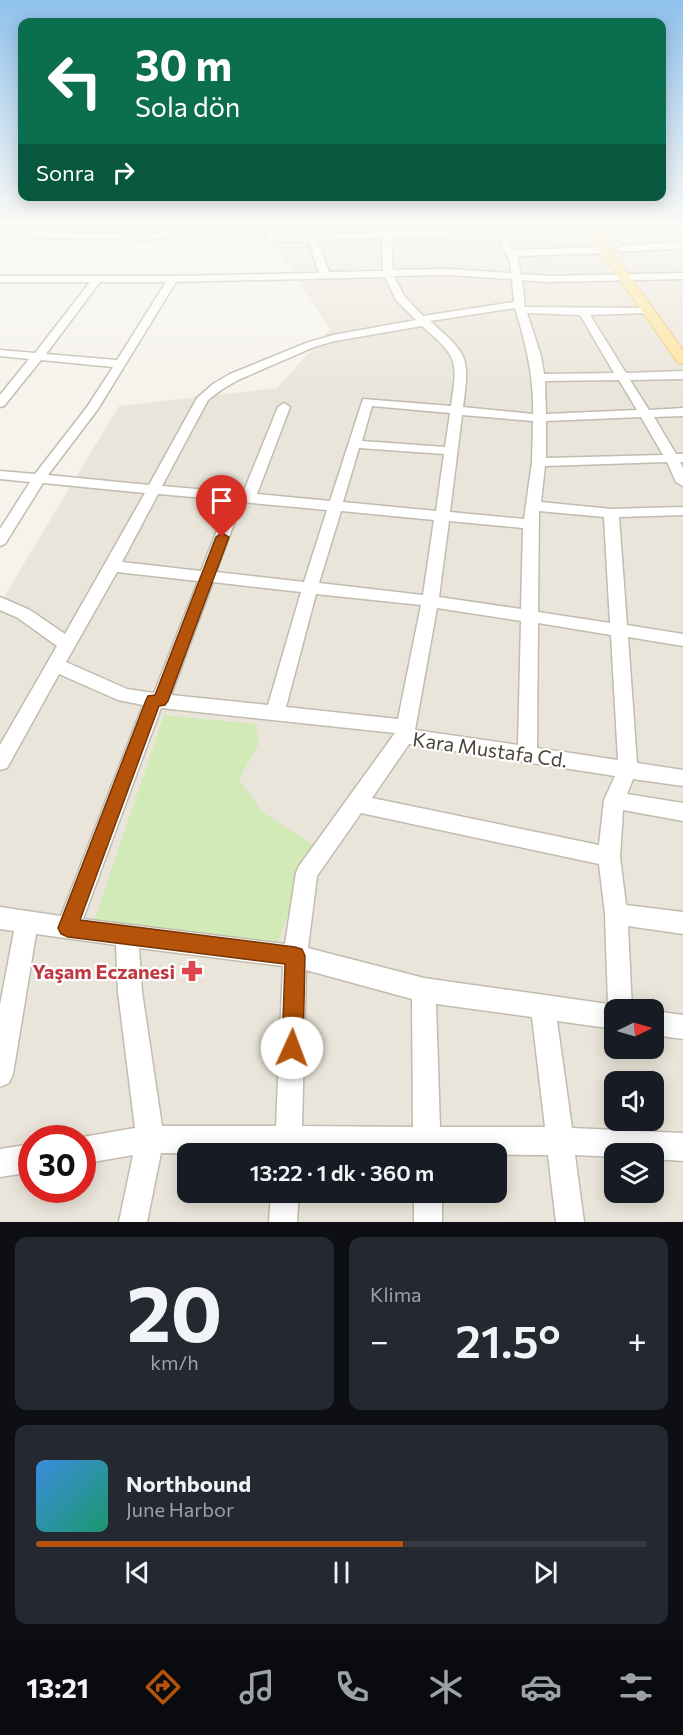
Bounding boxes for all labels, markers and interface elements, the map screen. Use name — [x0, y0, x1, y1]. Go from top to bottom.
text: 30 m — [135, 38, 232, 90]
icon: left — [36, 42, 114, 120]
text: Sola dön — [135, 90, 240, 123]
icon: right — [107, 156, 140, 189]
text: Sonra — [36, 159, 95, 186]
pin — [196, 475, 247, 537]
icon: arrive — [205, 484, 238, 517]
street label: Kara Mustafa Cd. — [411, 726, 569, 772]
place label: Yaşam Eczanesi — [32, 959, 175, 983]
pharmacy icon: Yaşam Eczanesi — [180, 959, 204, 983]
north arrow — [604, 999, 664, 1059]
map controls — [604, 999, 664, 1203]
position arrow — [260, 1016, 324, 1080]
button: sound — [604, 1071, 664, 1131]
speed limit sign: 30 — [18, 1125, 96, 1203]
button: layers — [604, 1143, 664, 1203]
text: 13:22 · 1 dk · 360 m — [250, 1159, 434, 1186]
text: 20 — [127, 1263, 222, 1358]
text: Klima — [370, 1282, 422, 1306]
text: 21.5° — [456, 1312, 561, 1367]
text: − — [370, 1319, 389, 1360]
text: + — [628, 1319, 647, 1360]
text: km/h — [150, 1350, 199, 1374]
text: Northbound — [126, 1470, 251, 1497]
text: June Harbor — [126, 1497, 234, 1521]
icon: previous — [121, 1556, 154, 1589]
icon: pause — [325, 1556, 358, 1589]
icon: next — [529, 1556, 562, 1589]
icon: directions — [142, 1666, 184, 1708]
icon: music — [236, 1666, 278, 1708]
icon: phone — [331, 1666, 373, 1708]
icon: climate — [425, 1666, 467, 1708]
icon: car — [520, 1666, 562, 1708]
icon: filters — [615, 1666, 657, 1708]
text: 13:21 — [26, 1671, 89, 1704]

